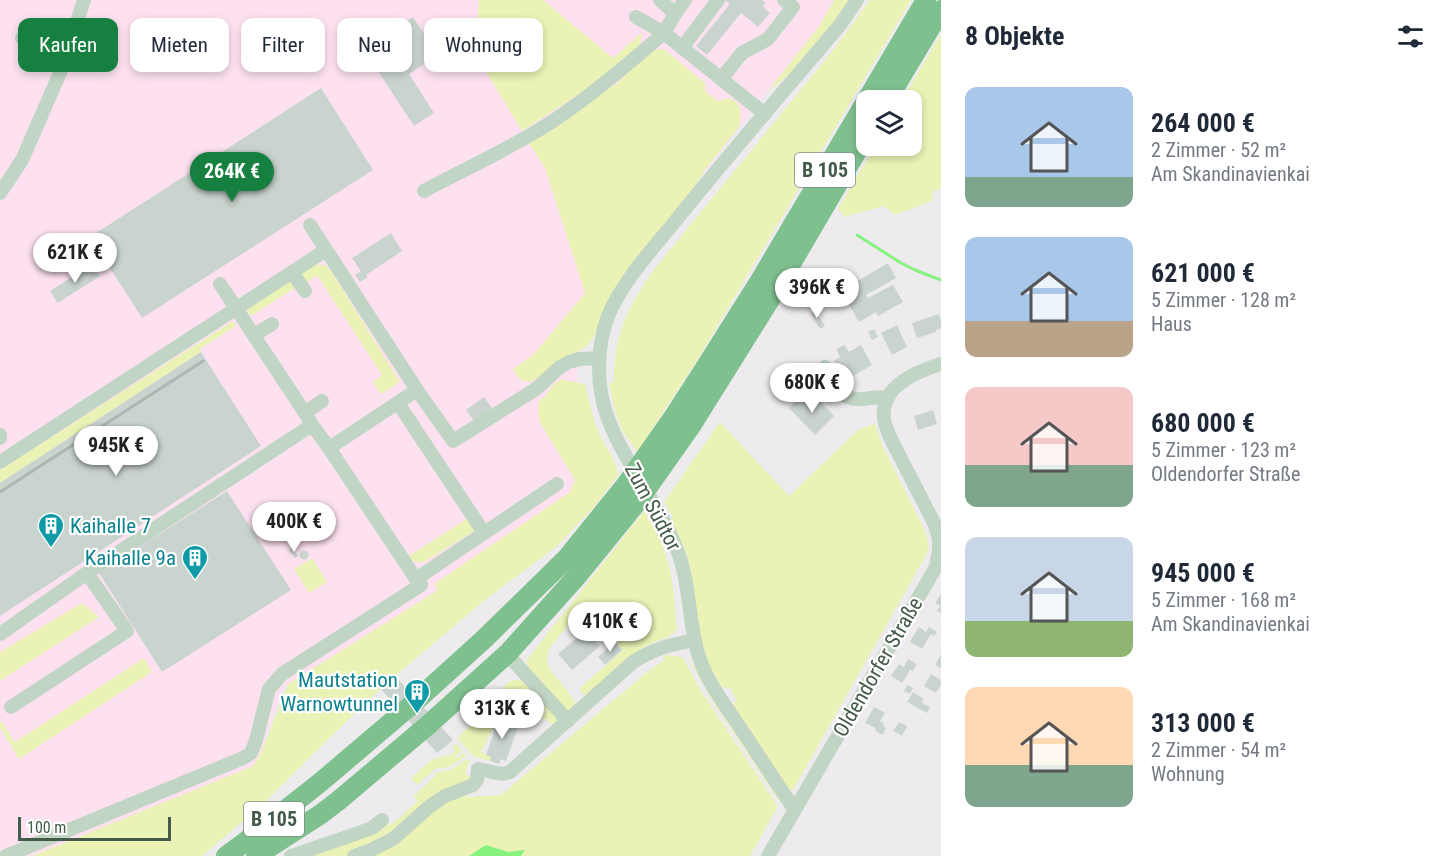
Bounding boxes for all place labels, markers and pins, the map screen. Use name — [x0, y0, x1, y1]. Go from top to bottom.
pin: 264K € — [183, 152, 281, 203]
pin: 621K € — [26, 233, 124, 284]
pin: 396K € — [768, 268, 866, 319]
pin: 680K € — [763, 363, 861, 414]
pin: 945K € — [67, 426, 165, 477]
pin: 400K € — [245, 502, 343, 553]
building icon: Kaihalle 7 — [36, 511, 66, 549]
place label: Kaihalle 7 — [70, 514, 151, 538]
building icon: Kaihalle 9a — [180, 543, 210, 581]
place label: Kaihalle 9a — [85, 546, 176, 570]
pin: 410K € — [561, 602, 659, 653]
place label: Mautstation Warnowtunnel — [280, 668, 398, 716]
building icon: Mautstation Warnowtunnel — [402, 677, 432, 715]
pin: 313K € — [453, 689, 551, 740]

